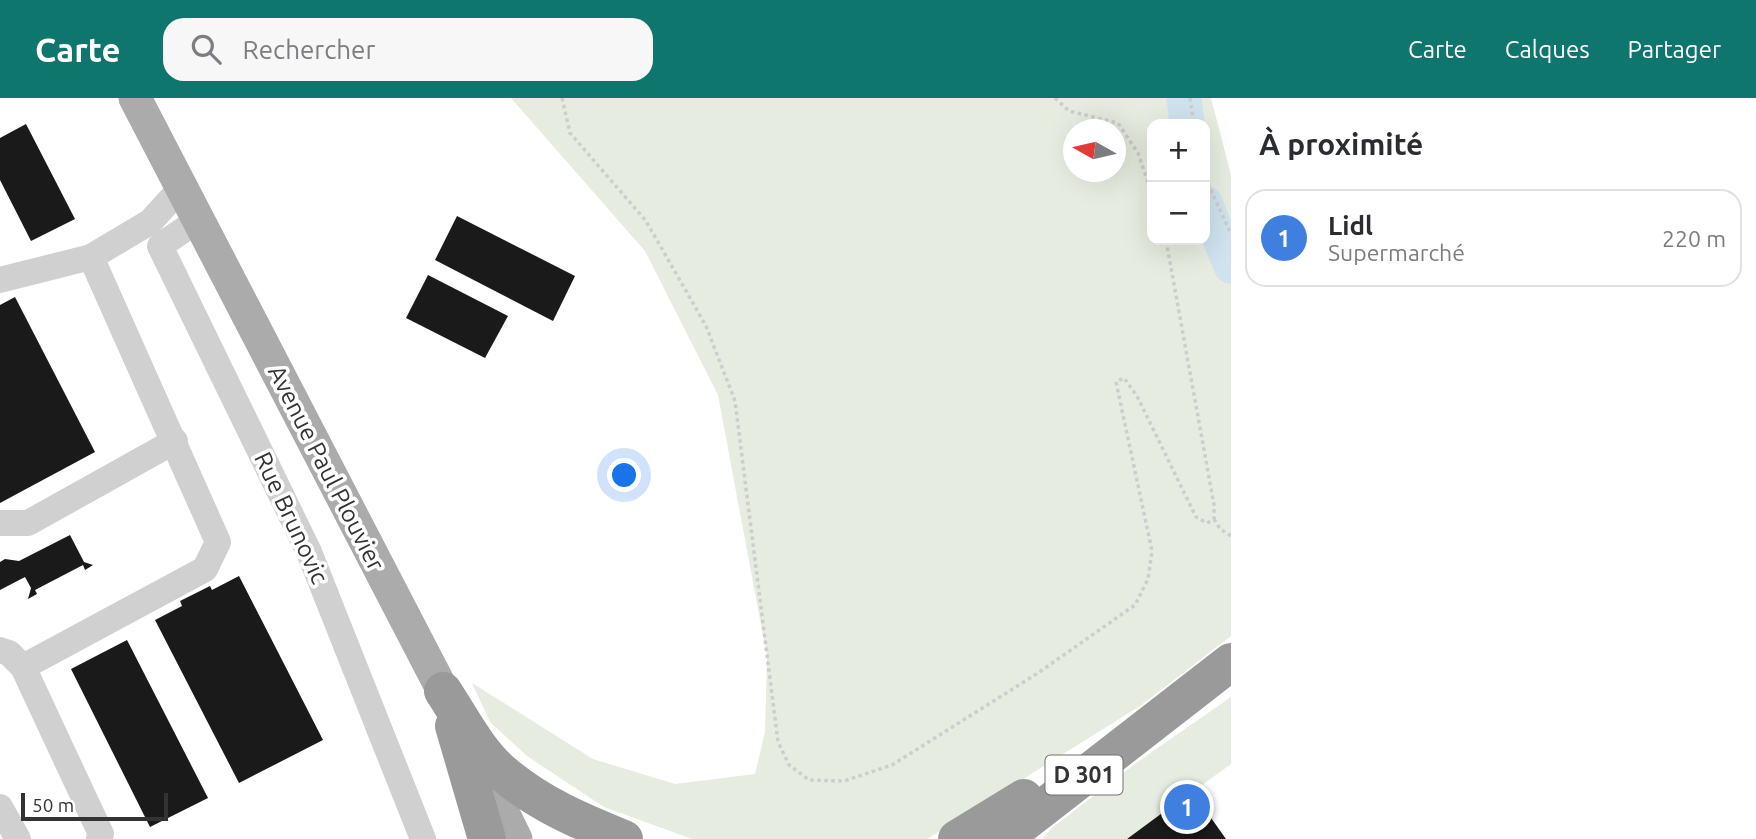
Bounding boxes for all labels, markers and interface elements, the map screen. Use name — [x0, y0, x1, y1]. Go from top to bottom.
search box — [163, 18, 653, 81]
icon: search — [187, 30, 225, 68]
text: Carte — [35, 31, 121, 68]
text: Rechercher — [243, 35, 375, 64]
text: Carte — [1408, 36, 1467, 63]
text: Calques — [1505, 36, 1590, 63]
text: Partager — [1628, 36, 1721, 63]
north arrow — [1063, 119, 1126, 182]
map controls — [1147, 119, 1210, 245]
button: + — [1147, 119, 1210, 182]
text: À proximité — [1259, 127, 1423, 161]
button: − — [1147, 182, 1210, 245]
text: Lidl — [1328, 211, 1373, 240]
text: 1 — [1278, 226, 1290, 251]
text: 220 m — [1662, 226, 1726, 251]
text: Supermarché — [1328, 240, 1465, 265]
street label: Avenue Paul Plouvier — [263, 361, 390, 575]
street label: Rue Brunovic — [249, 448, 334, 588]
your location — [607, 458, 641, 492]
road number: D 301 — [1046, 755, 1122, 794]
pin: 1 — [1164, 781, 1210, 833]
scale bar — [21, 790, 168, 822]
text: 50 m — [32, 794, 74, 816]

